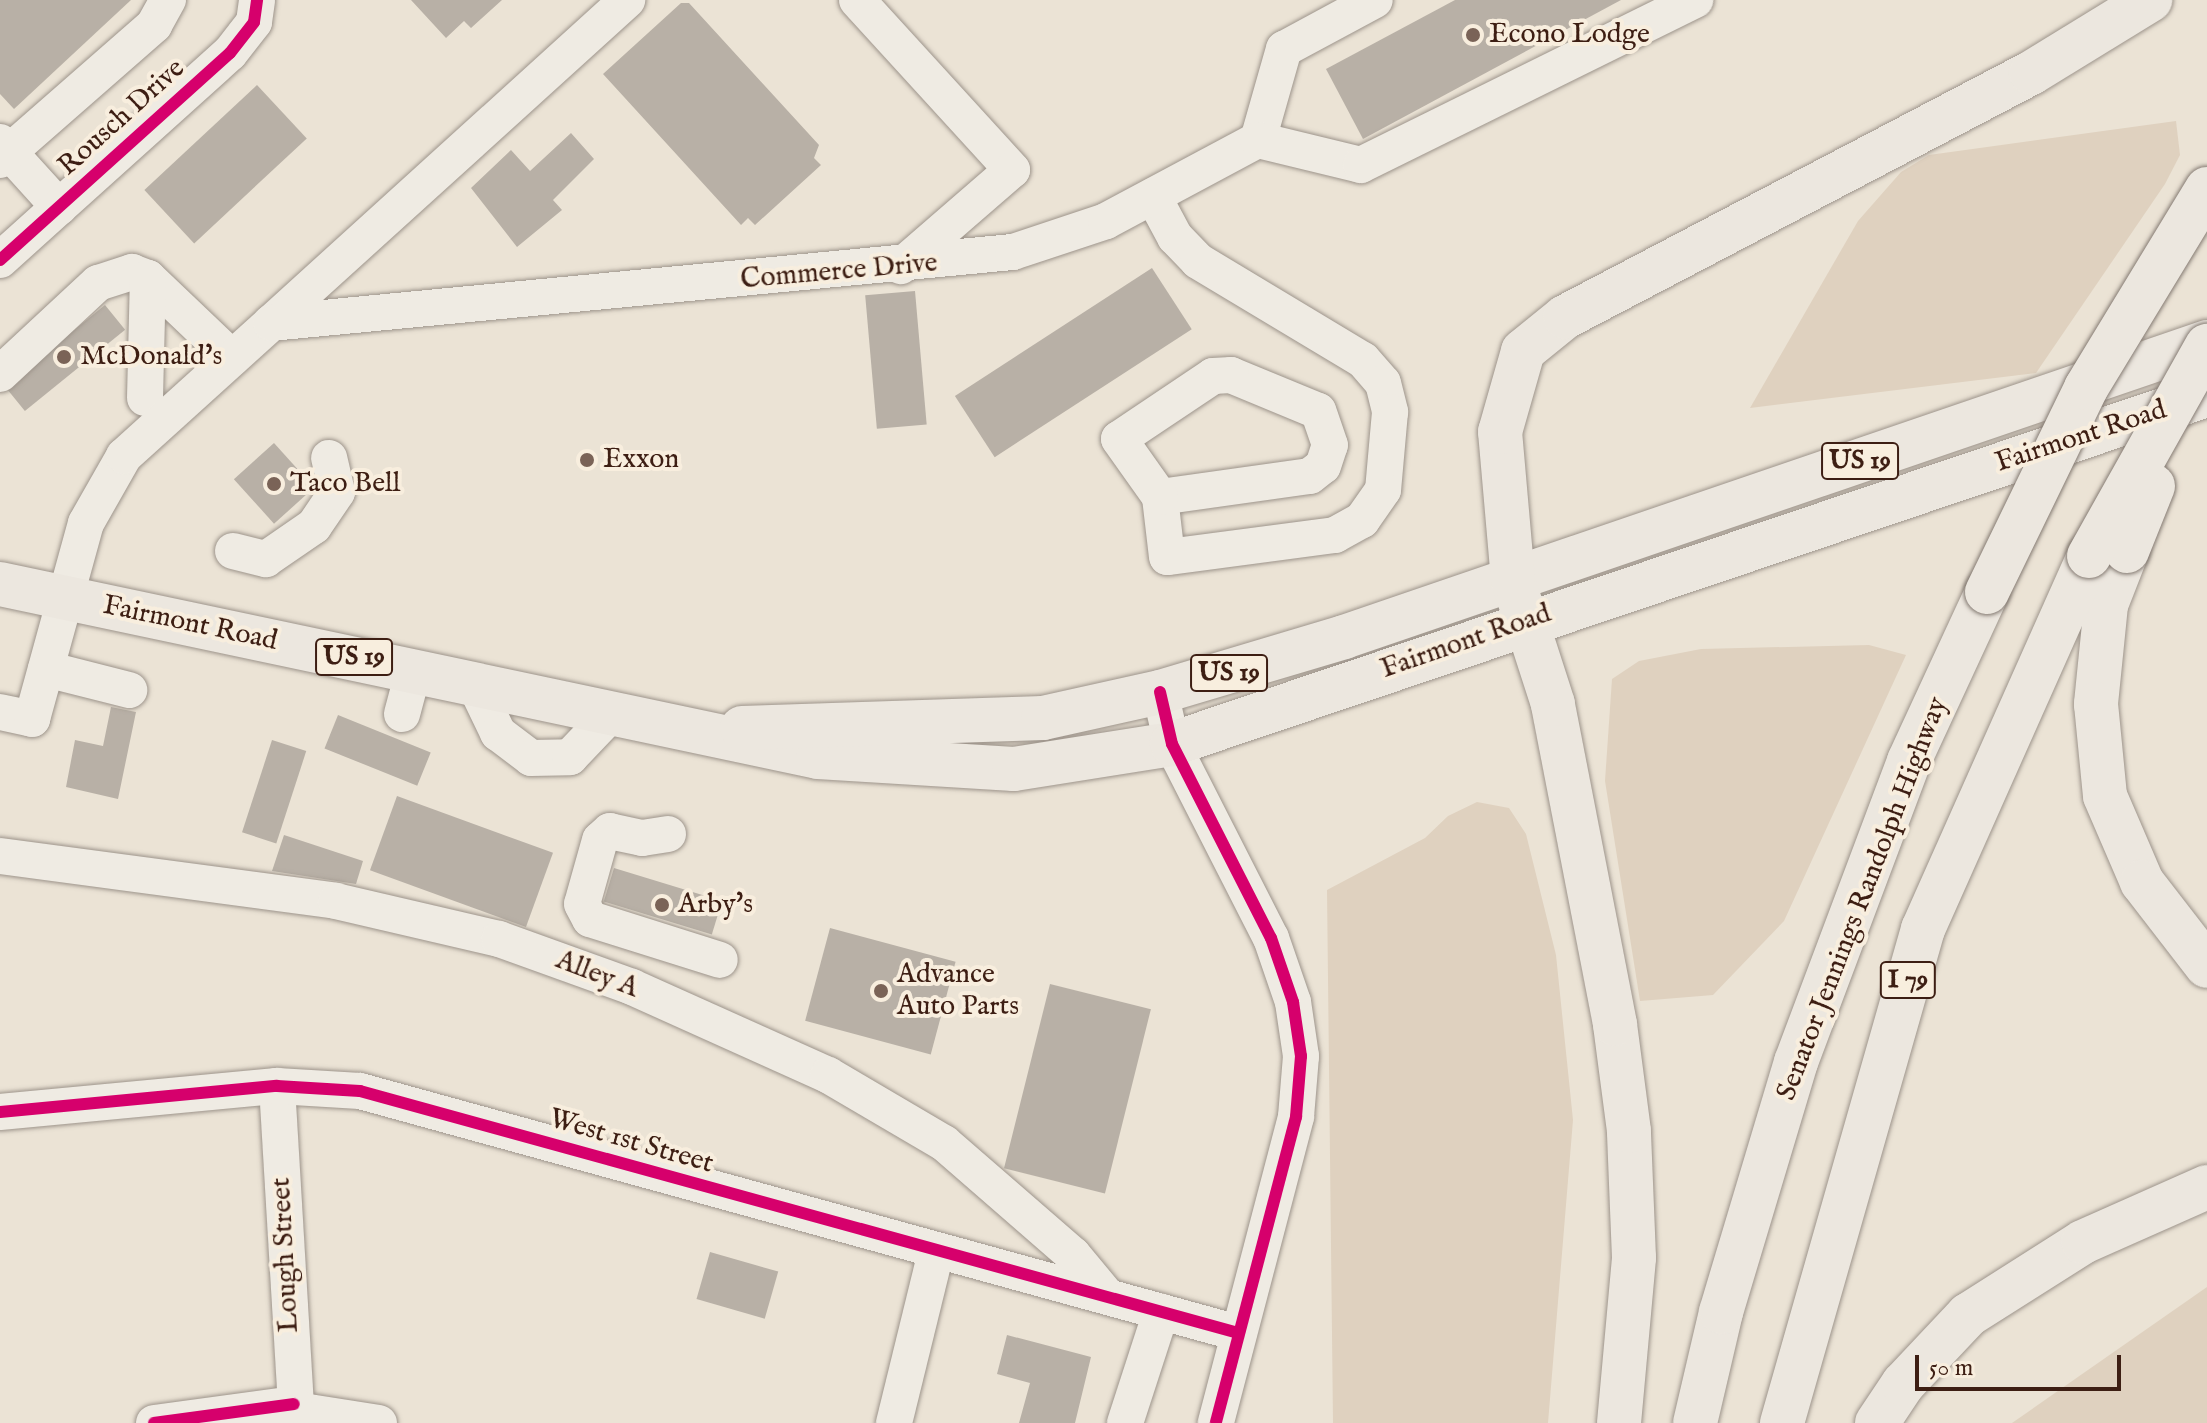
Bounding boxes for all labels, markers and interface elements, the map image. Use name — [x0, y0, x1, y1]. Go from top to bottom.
place label: Econo Lodge — [1489, 18, 1650, 52]
marker: Econo Lodge — [1464, 26, 1482, 44]
street label: Rousch Drive — [52, 52, 192, 184]
street label: Commerce Drive — [739, 247, 939, 297]
place label: McDonald's — [80, 340, 222, 374]
marker: McDonald's — [55, 348, 73, 366]
street label: Fairmont Road — [1991, 394, 2171, 480]
road number: US 19 — [1820, 439, 1900, 483]
place label: Exxon — [603, 443, 679, 477]
marker: Exxon — [578, 451, 596, 469]
place label: Taco Bell — [290, 467, 400, 501]
marker: Taco Bell — [265, 475, 283, 493]
street label: Fairmont Road — [100, 589, 280, 659]
street label: Fairmont Road — [1377, 597, 1555, 687]
road number: US 19 — [314, 635, 394, 679]
road number: US 19 — [1189, 651, 1269, 695]
street label: Senator Jennings Randolph Highway — [1770, 693, 1956, 1105]
place label: Arby's — [678, 888, 753, 922]
marker: Arby's — [653, 896, 671, 914]
street label: Alley A — [551, 944, 643, 1006]
place label: Advance Auto Parts — [897, 958, 1019, 1024]
road number: I 79 — [1878, 958, 1938, 1002]
marker: Advance Auto Parts — [872, 982, 890, 1000]
street label: West 1st Street — [545, 1103, 717, 1181]
street label: Lough Street — [265, 1177, 307, 1333]
scale bar — [1919, 1339, 2125, 1389]
text: 50 m — [1929, 1353, 1973, 1384]

